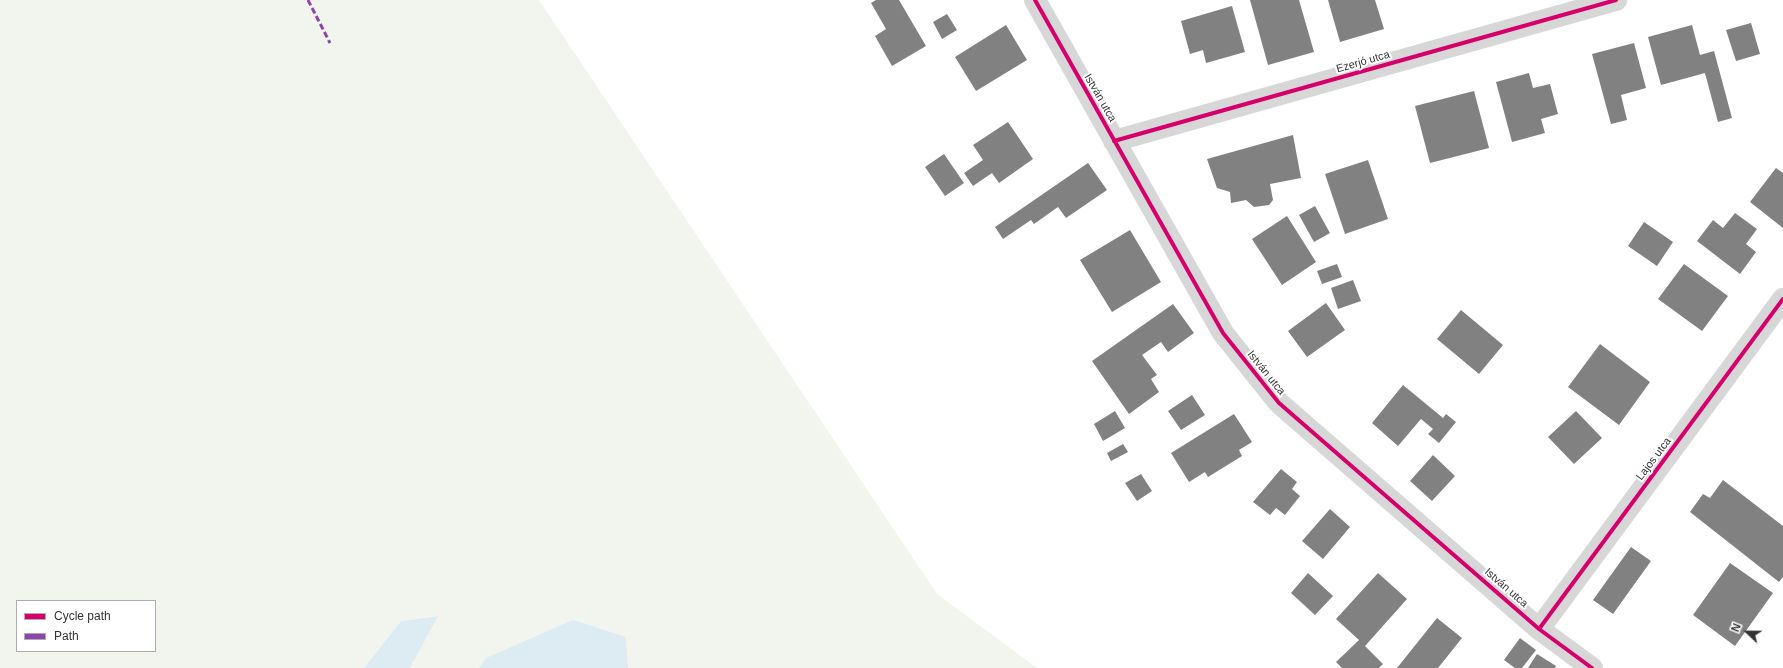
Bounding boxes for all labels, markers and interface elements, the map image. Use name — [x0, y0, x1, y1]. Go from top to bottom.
street label: Ezerjó utca — [1335, 48, 1391, 76]
street label: István utca — [1081, 72, 1119, 124]
street label: István utca — [1244, 348, 1288, 398]
street label: Lajos utca — [1634, 435, 1674, 483]
street label: István utca — [1482, 566, 1530, 610]
legend — [16, 600, 156, 652]
text: Cycle path — [54, 609, 111, 623]
north arrow — [1727, 612, 1767, 652]
text: N — [1729, 622, 1743, 633]
text: Path — [54, 629, 79, 643]

